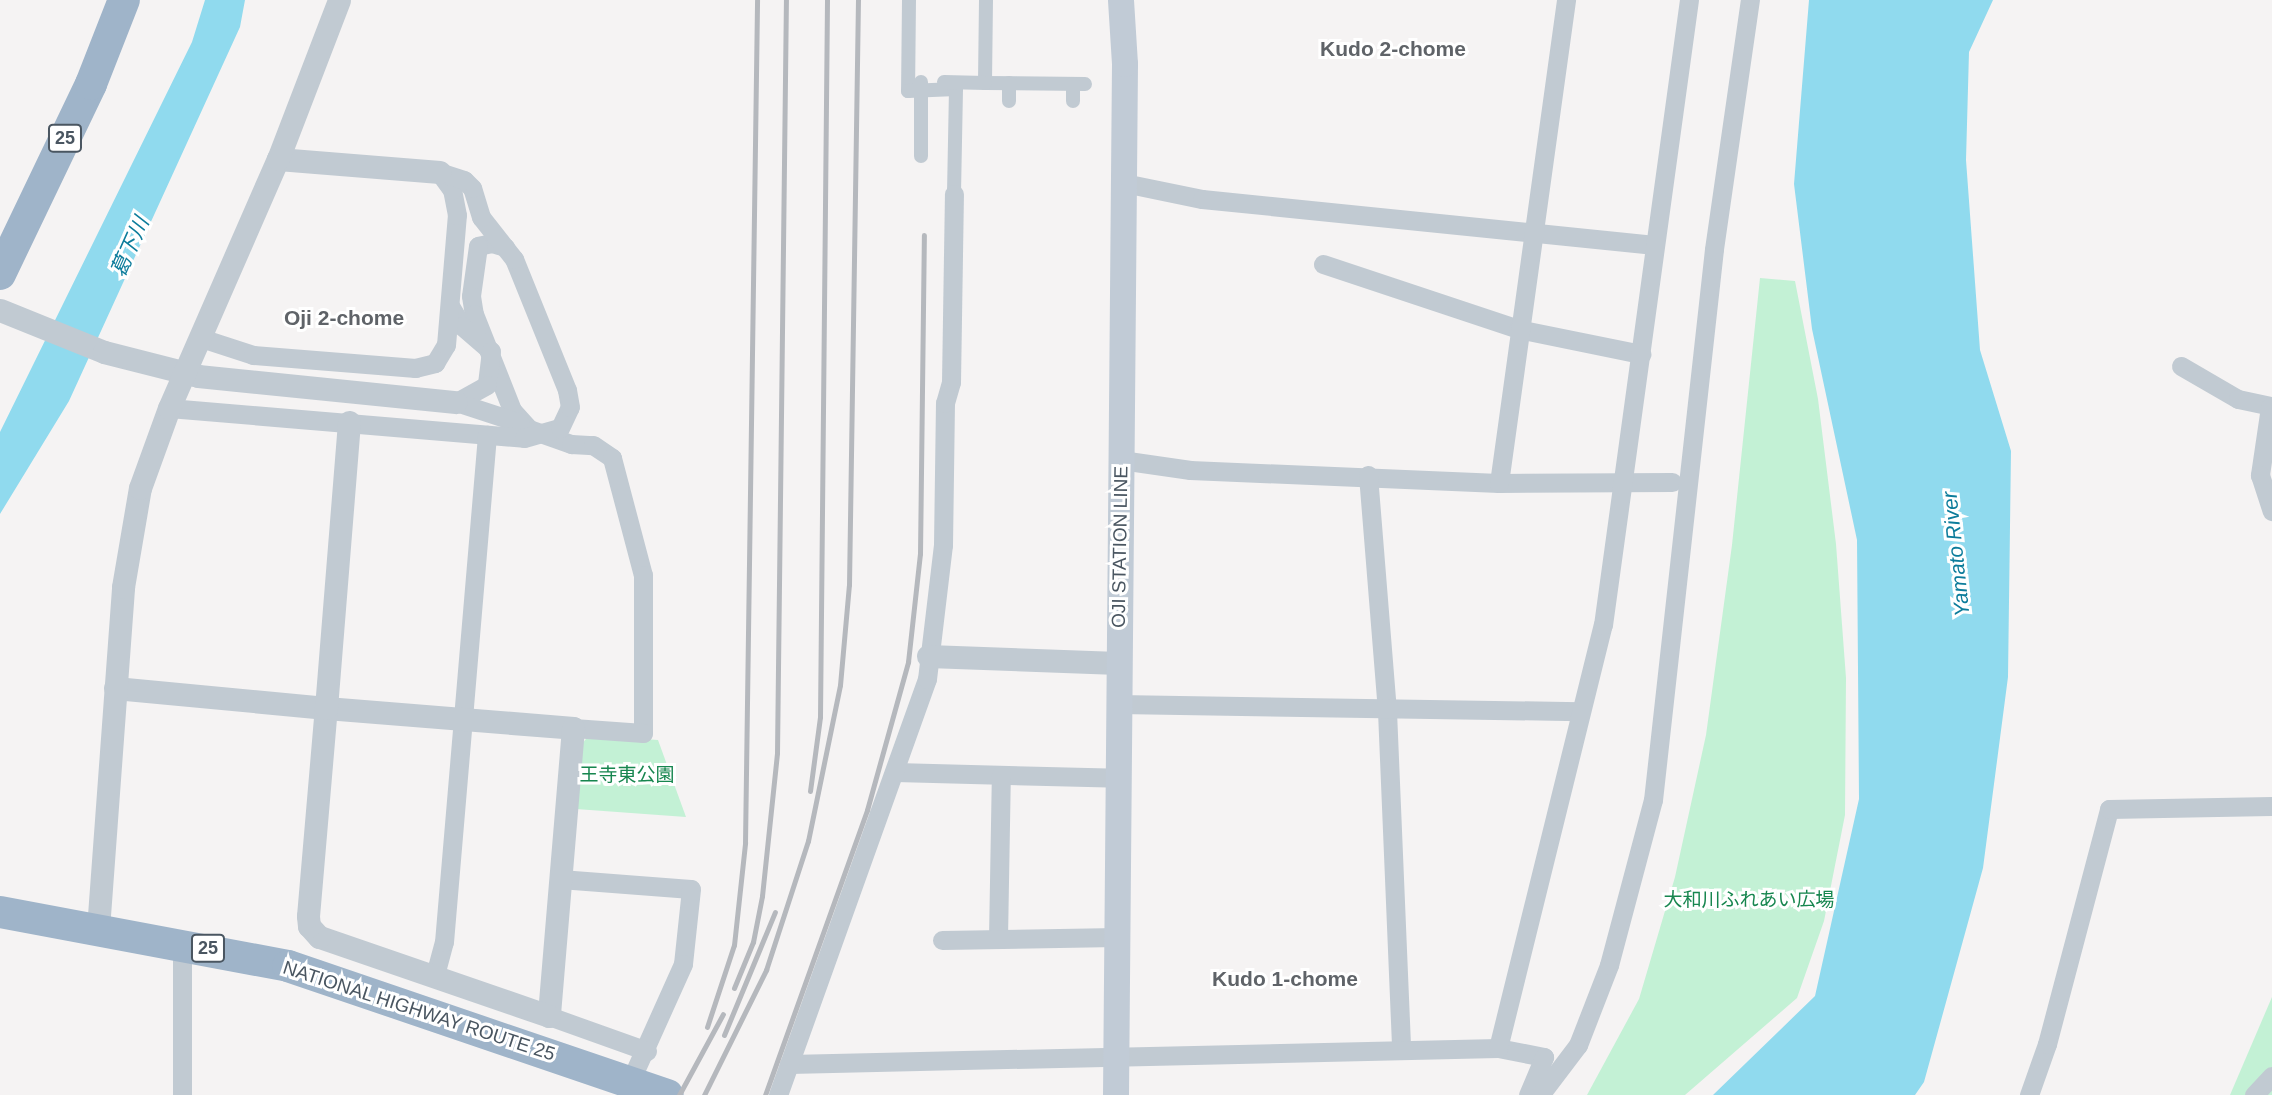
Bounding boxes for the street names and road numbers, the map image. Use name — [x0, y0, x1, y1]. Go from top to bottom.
road number: 25 — [48, 124, 82, 153]
street label: OJI STATION LINE — [1107, 466, 1133, 628]
road number: 25 — [190, 933, 226, 962]
street label: NATIONAL HIGHWAY ROUTE 25 — [280, 956, 558, 1066]

